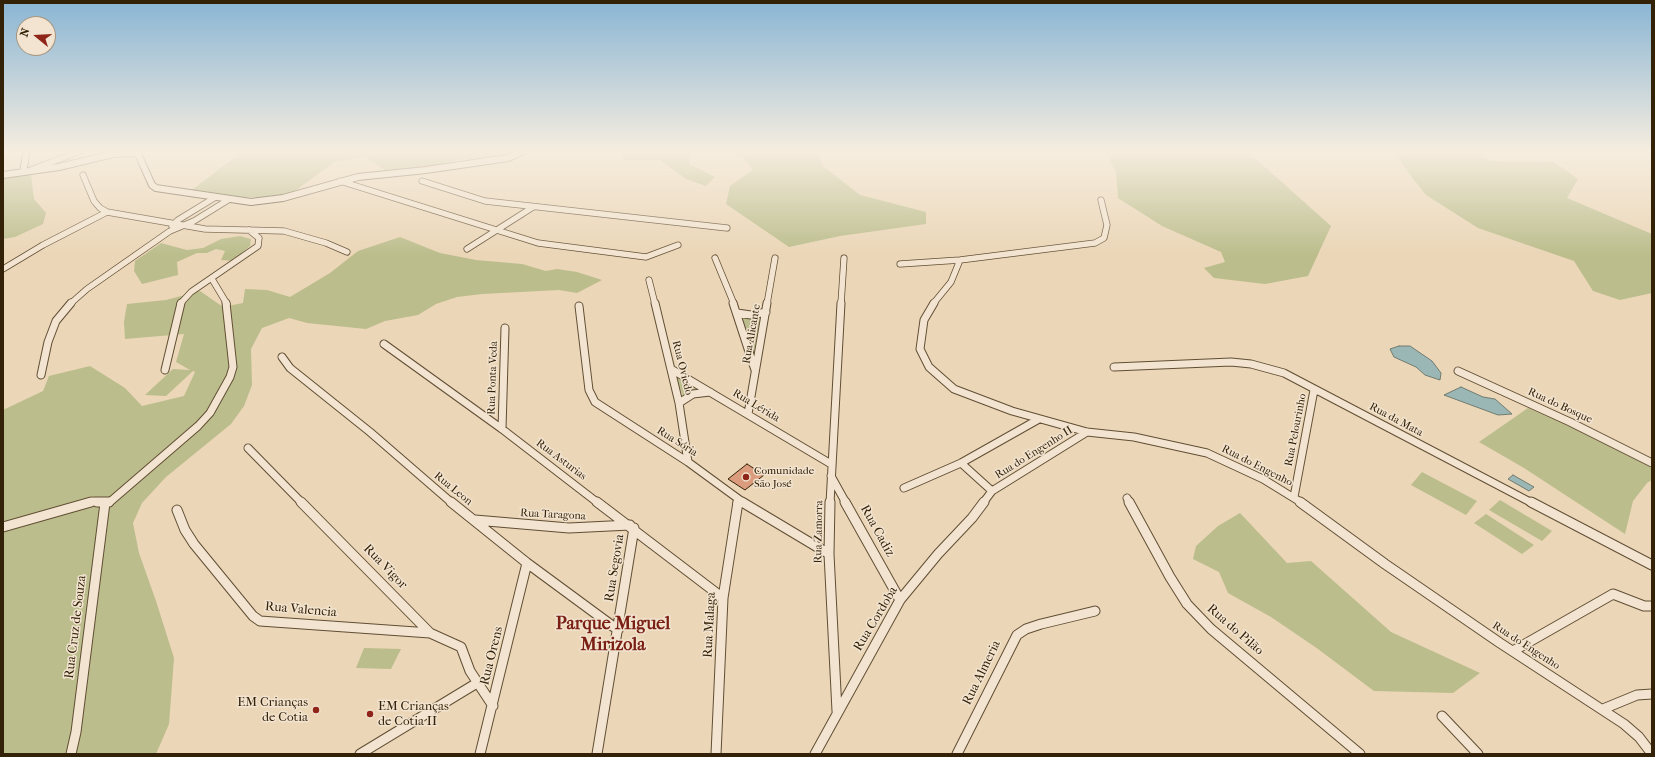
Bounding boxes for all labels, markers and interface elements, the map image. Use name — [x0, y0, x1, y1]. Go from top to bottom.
north arrow — [16, 16, 56, 56]
text: N — [18, 26, 33, 38]
street label: Rua Alicante — [740, 303, 764, 365]
street label: Rua Oviedo — [669, 339, 695, 397]
street label: Rua Ponta Veda — [485, 341, 501, 415]
street label: Rua do Bosque — [1526, 385, 1594, 427]
street label: Rua Lérida — [730, 387, 782, 425]
street label: Rua Pelourinho — [1282, 392, 1310, 468]
street label: Rua da Mata — [1367, 400, 1425, 440]
street label: Rua Sória — [654, 424, 700, 460]
street label: Rua do Engenho II — [993, 424, 1075, 482]
street label: Rua Asturias — [533, 437, 589, 483]
street label: Rua do Engenho — [1219, 442, 1295, 490]
place label: Comunidade São José — [754, 464, 814, 490]
street label: Rua Leon — [431, 470, 475, 508]
marker: Comunidade São José — [741, 472, 751, 482]
street label: Rua Zamorra — [812, 500, 826, 564]
street label: Rua Cadiz — [856, 502, 898, 560]
street label: Rua Taragona — [520, 507, 586, 523]
street label: Rua Segovia — [602, 533, 628, 603]
street label: Rua Vigor — [360, 541, 410, 593]
street label: Rua Cruz de Souza — [62, 574, 90, 680]
street label: Rua Cordoba — [851, 584, 901, 654]
street label: Rua Malaga — [700, 592, 720, 658]
street label: Rua Valencia — [264, 599, 338, 621]
street label: Rua do Pilão — [1204, 601, 1266, 659]
district label: Parque Miguel Mirizola — [556, 614, 670, 656]
street label: Rua do Engenho — [1490, 619, 1562, 673]
street label: Rua Orens — [477, 625, 507, 687]
street label: Rua Almeria — [960, 638, 1004, 708]
place label: EM Crianças de Cotia — [237, 695, 308, 726]
place label: EM Crianças de Cotia II — [378, 699, 449, 730]
marker: EM Crianças de Cotia — [311, 705, 321, 715]
marker: EM Crianças de Cotia II — [365, 709, 375, 719]

